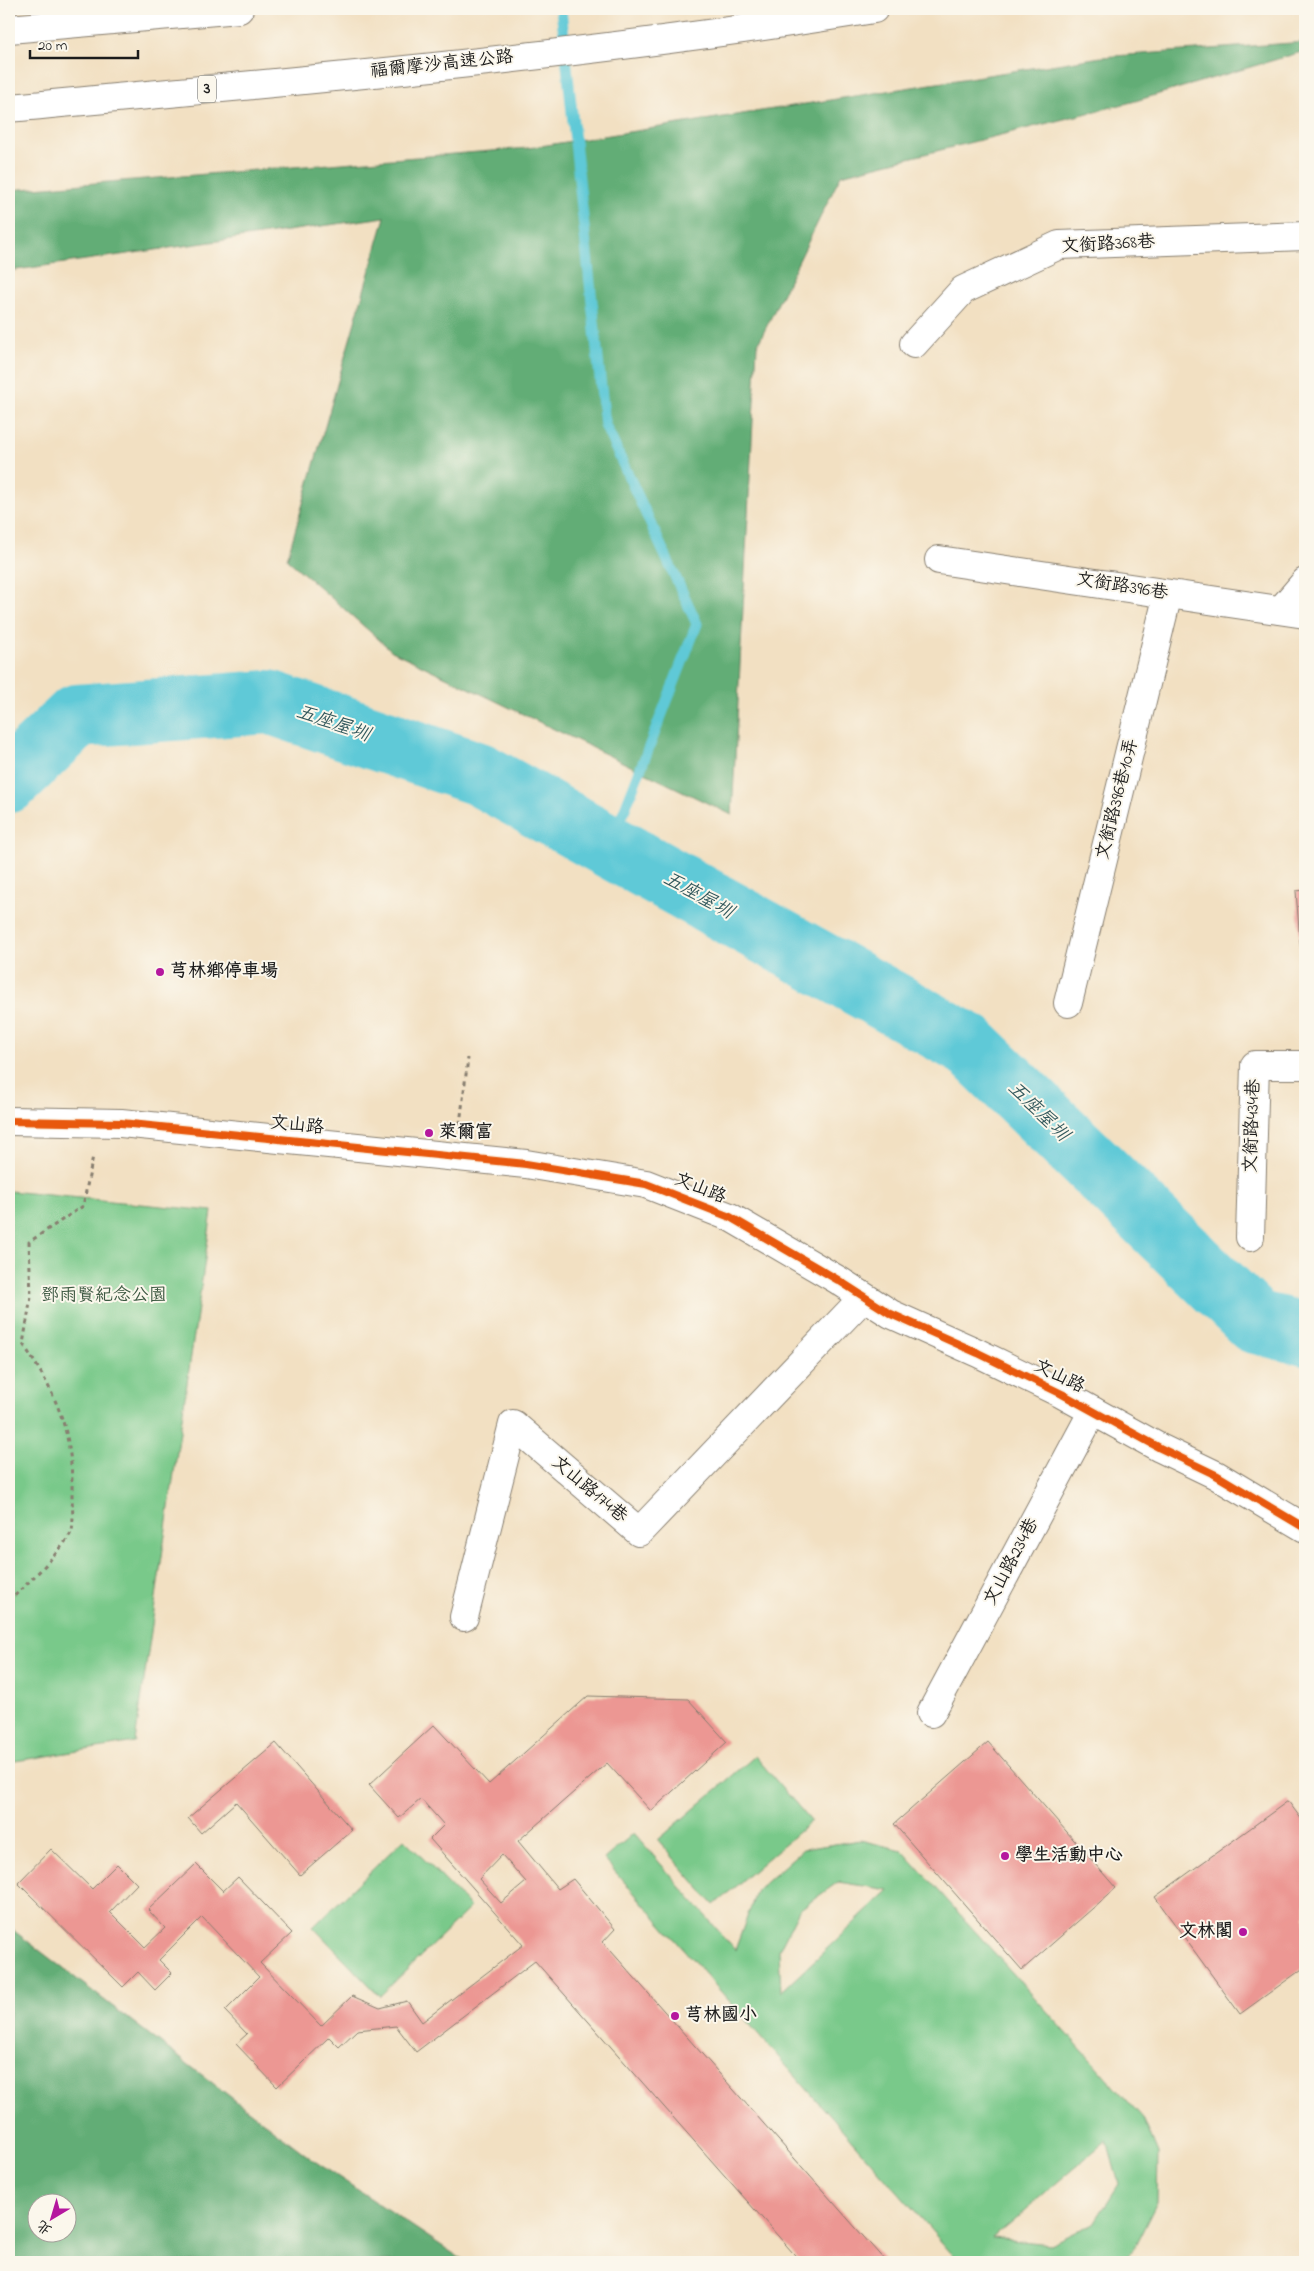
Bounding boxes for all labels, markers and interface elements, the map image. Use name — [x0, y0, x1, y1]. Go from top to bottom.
scale bar — [30, 28, 138, 60]
text: 20 m — [38, 35, 68, 57]
street label: 福爾摩沙高速公路 — [369, 45, 515, 85]
road number: 3 — [198, 76, 216, 102]
street label: 文銜路368巷 — [1060, 230, 1156, 260]
street label: 文銜路396巷 — [1074, 567, 1170, 607]
water label: 五座屋圳 — [293, 699, 375, 750]
street label: 文銜路396巷10弄 — [1090, 736, 1146, 862]
water label: 五座屋圳 — [658, 866, 740, 927]
place label: 芎林鄉停車場 — [170, 959, 278, 985]
marker: 芎林鄉停車場 — [154, 966, 166, 978]
water label: 五座屋圳 — [1001, 1076, 1076, 1149]
street label: 文銜路434巷 — [1238, 1078, 1268, 1174]
street label: 文山路 — [269, 1110, 325, 1142]
place label: 萊爾富 — [439, 1120, 493, 1146]
marker: 萊爾富 — [423, 1127, 435, 1139]
street label: 文山路 — [670, 1167, 730, 1211]
park label: 鄧雨賢紀念公園 — [41, 1283, 167, 1309]
street label: 文山路 — [1029, 1353, 1089, 1401]
street label: 文山路174巷 — [545, 1450, 633, 1530]
street label: 文山路234巷 — [978, 1514, 1046, 1610]
place label: 學生活動中心 — [1015, 1843, 1123, 1869]
marker: 學生活動中心 — [999, 1850, 1011, 1862]
place label: 文林閣 — [1179, 1919, 1233, 1945]
marker: 文林閣 — [1237, 1926, 1249, 1938]
place label: 芎林國小 — [685, 2003, 757, 2029]
marker: 芎林國小 — [669, 2010, 681, 2022]
north arrow — [28, 2194, 78, 2244]
text: 北 — [33, 2214, 57, 2240]

